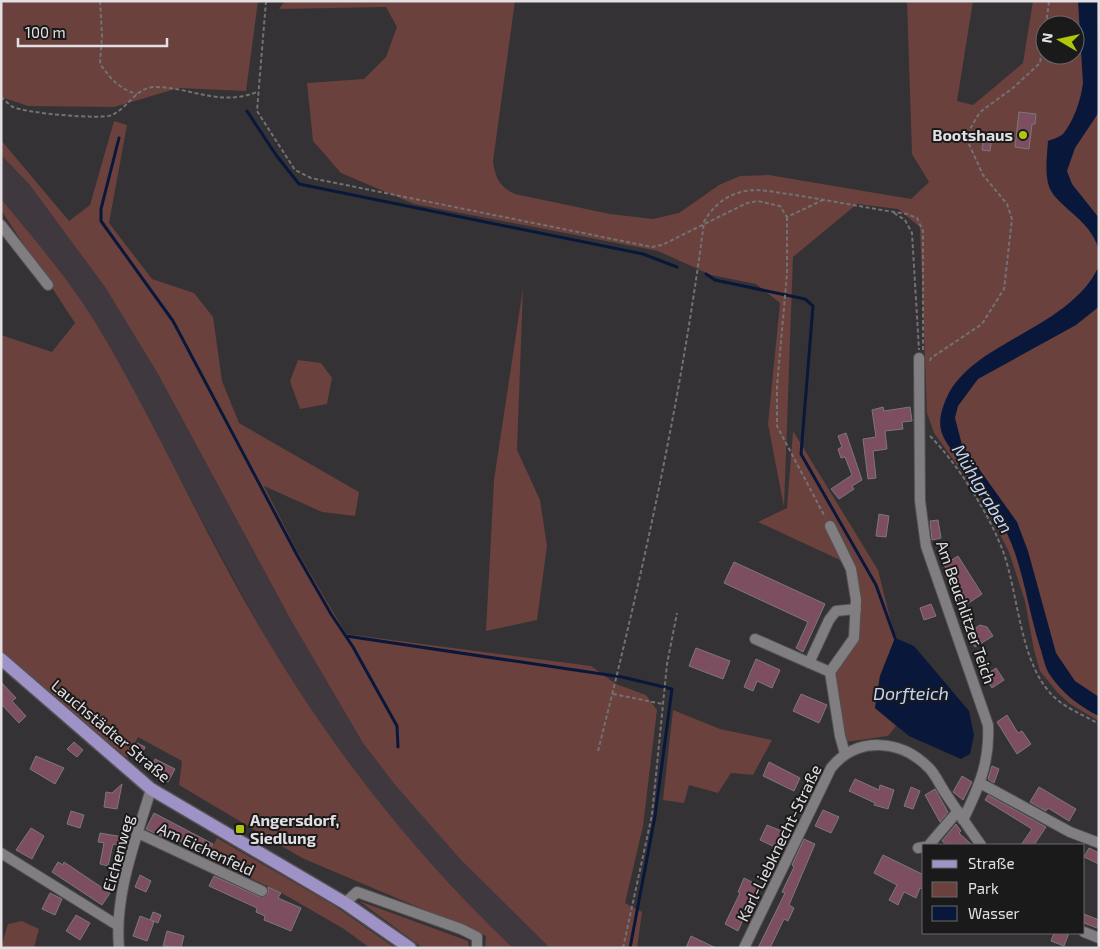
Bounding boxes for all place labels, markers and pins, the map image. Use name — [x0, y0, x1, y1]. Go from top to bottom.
place label: Bootshaus — [932, 125, 1013, 144]
marker: Bootshaus — [1017, 129, 1029, 141]
place label: Angersdorf, Siedlung — [250, 810, 339, 847]
marker: Angersdorf, Siedlung — [234, 823, 246, 835]

